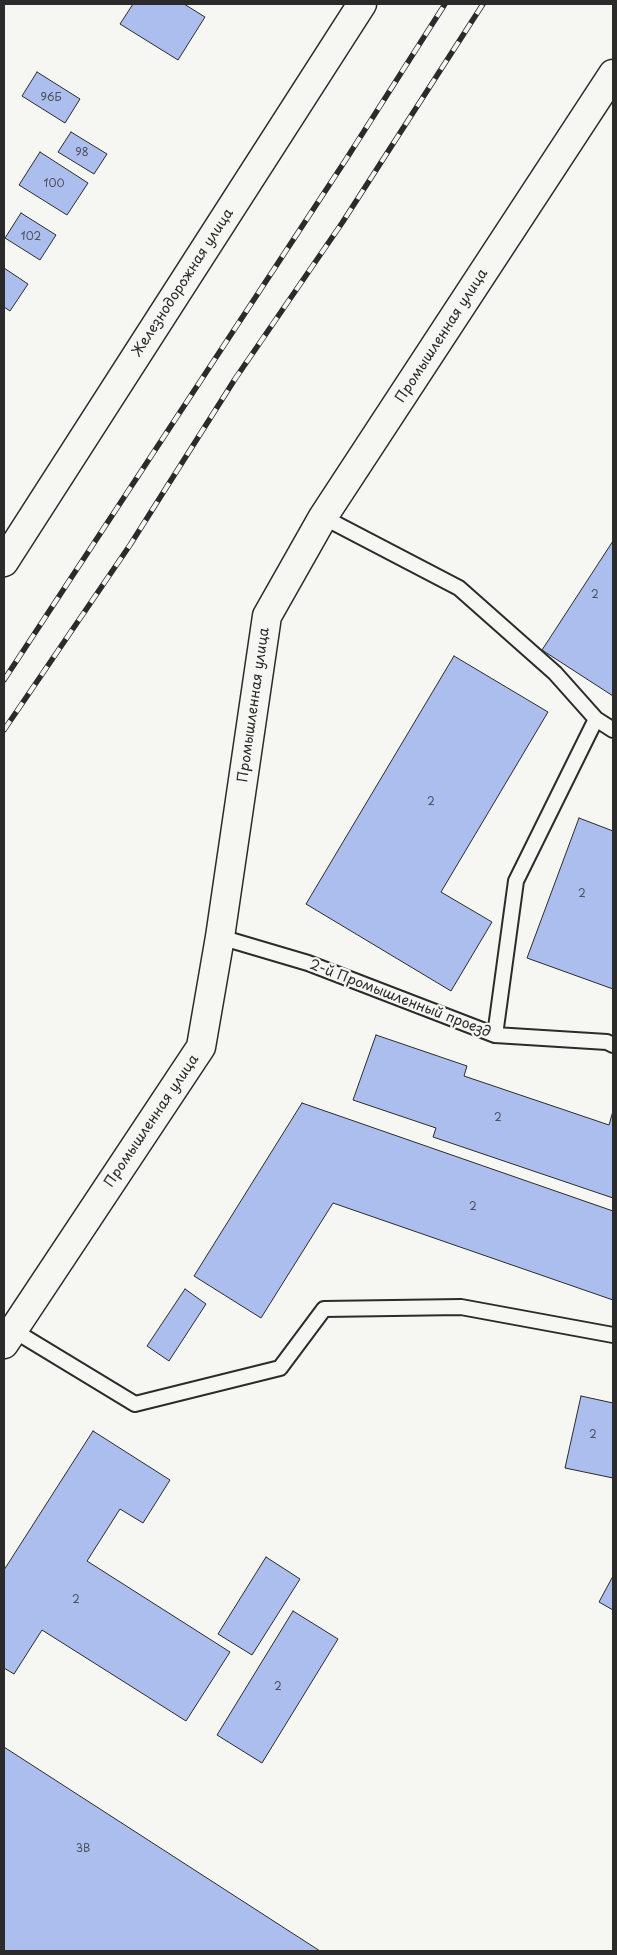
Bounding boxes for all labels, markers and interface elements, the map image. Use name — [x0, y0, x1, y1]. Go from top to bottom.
house number: 96Б — [40, 91, 62, 105]
house number: 98 — [75, 146, 89, 160]
house number: 100 — [43, 177, 65, 191]
street label: Железнодорожная улица — [129, 206, 237, 360]
house number: 102 — [21, 230, 41, 244]
street label: Промышленная улица — [392, 266, 492, 406]
house number: 2 — [591, 588, 599, 602]
street label: Промышленная улица — [235, 626, 273, 784]
house number: 2 — [427, 795, 435, 809]
house number: 2 — [578, 887, 586, 901]
street label: 2-й Промышленный проезд — [307, 957, 493, 1041]
street label: Промышленная улица — [101, 1052, 203, 1190]
house number: 2 — [494, 1111, 502, 1125]
house number: 2 — [469, 1200, 477, 1214]
house number: 2 — [589, 1428, 597, 1442]
house number: 2 — [72, 1593, 80, 1607]
house number: 2 — [274, 1680, 282, 1694]
house number: 3В — [76, 1842, 90, 1856]

